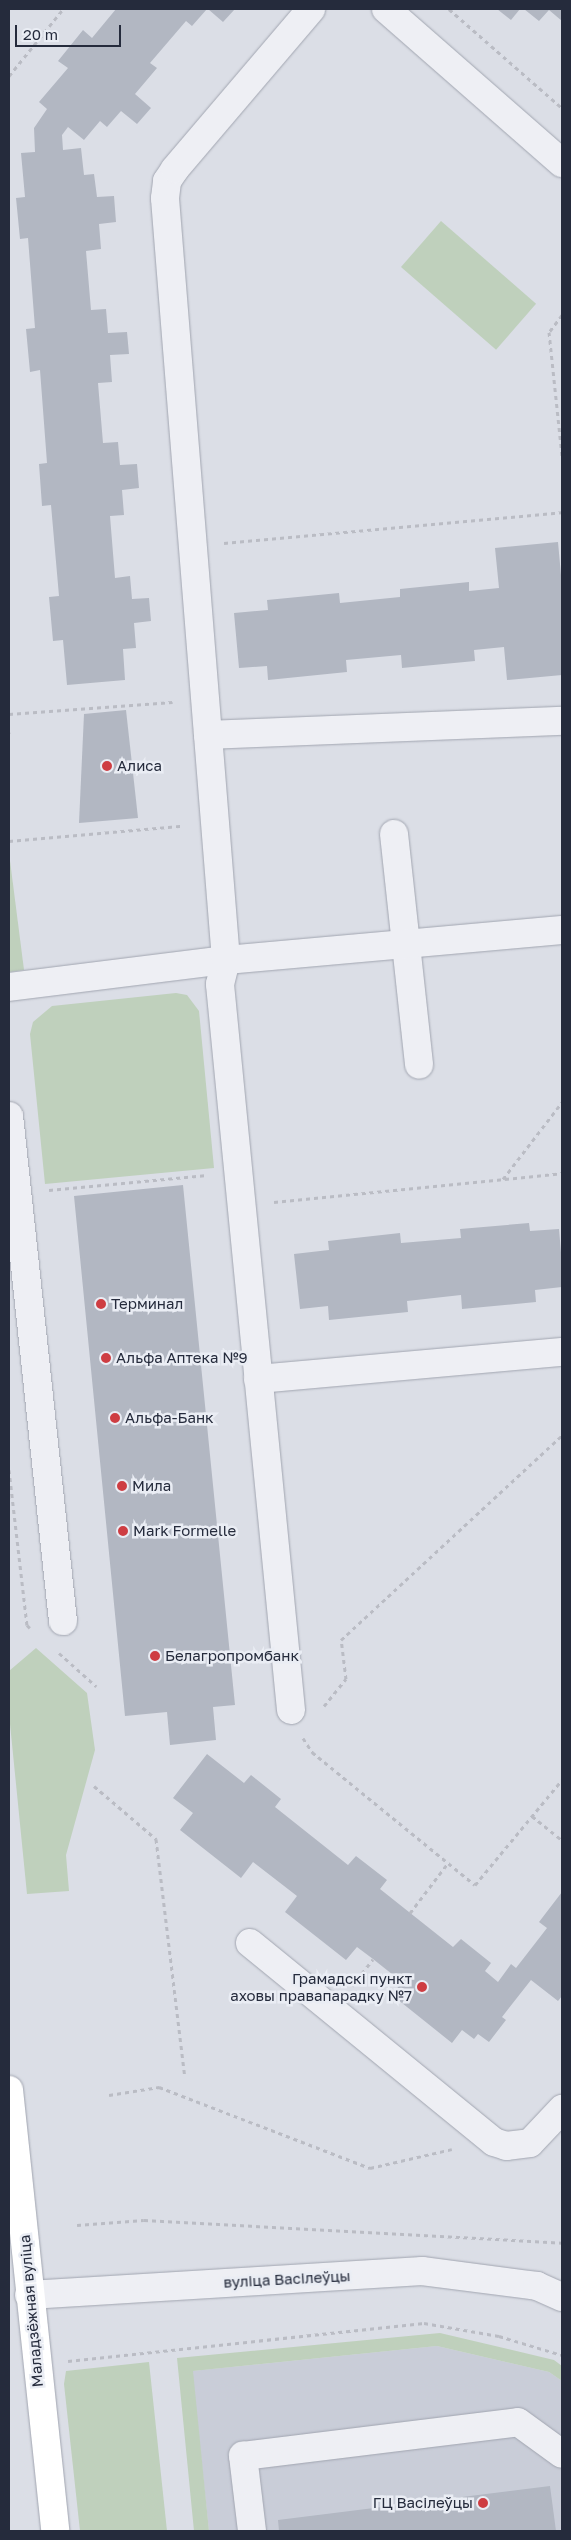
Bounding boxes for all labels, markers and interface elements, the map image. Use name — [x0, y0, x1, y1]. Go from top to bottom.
scale bar — [18, 15, 124, 47]
text: 20 m — [23, 25, 58, 43]
place label: Алиса — [117, 757, 162, 775]
marker: Алиса — [101, 760, 113, 772]
place label: Терминал — [111, 1295, 183, 1313]
marker: Терминал — [95, 1298, 107, 1310]
place label: Альфа Аптека №9 — [116, 1349, 248, 1367]
marker: Альфа Аптека №9 — [100, 1352, 112, 1364]
place label: Альфа-Банк — [125, 1409, 214, 1427]
marker: Альфа-Банк — [109, 1412, 121, 1424]
place label: Мила — [132, 1477, 171, 1495]
marker: Мила — [116, 1480, 128, 1492]
place label: Mark Formelle — [133, 1522, 236, 1540]
marker: Mark Formelle — [117, 1525, 129, 1537]
place label: Белагропромбанк — [165, 1647, 299, 1665]
marker: Белагропромбанк — [149, 1650, 161, 1662]
place label: Грамадскі пункт аховы правапарадку №7 — [230, 1969, 412, 2004]
marker: Грамадскі пункт аховы правапарадку №7 — [416, 1981, 428, 1993]
street label: Маладзёжная вуліца — [15, 2234, 47, 2388]
street label: вуліца Васілеўцы — [223, 2267, 351, 2291]
place label: ГЦ Васілеўцы — [373, 2494, 473, 2512]
marker: ГЦ Васілеўцы — [477, 2497, 489, 2509]

